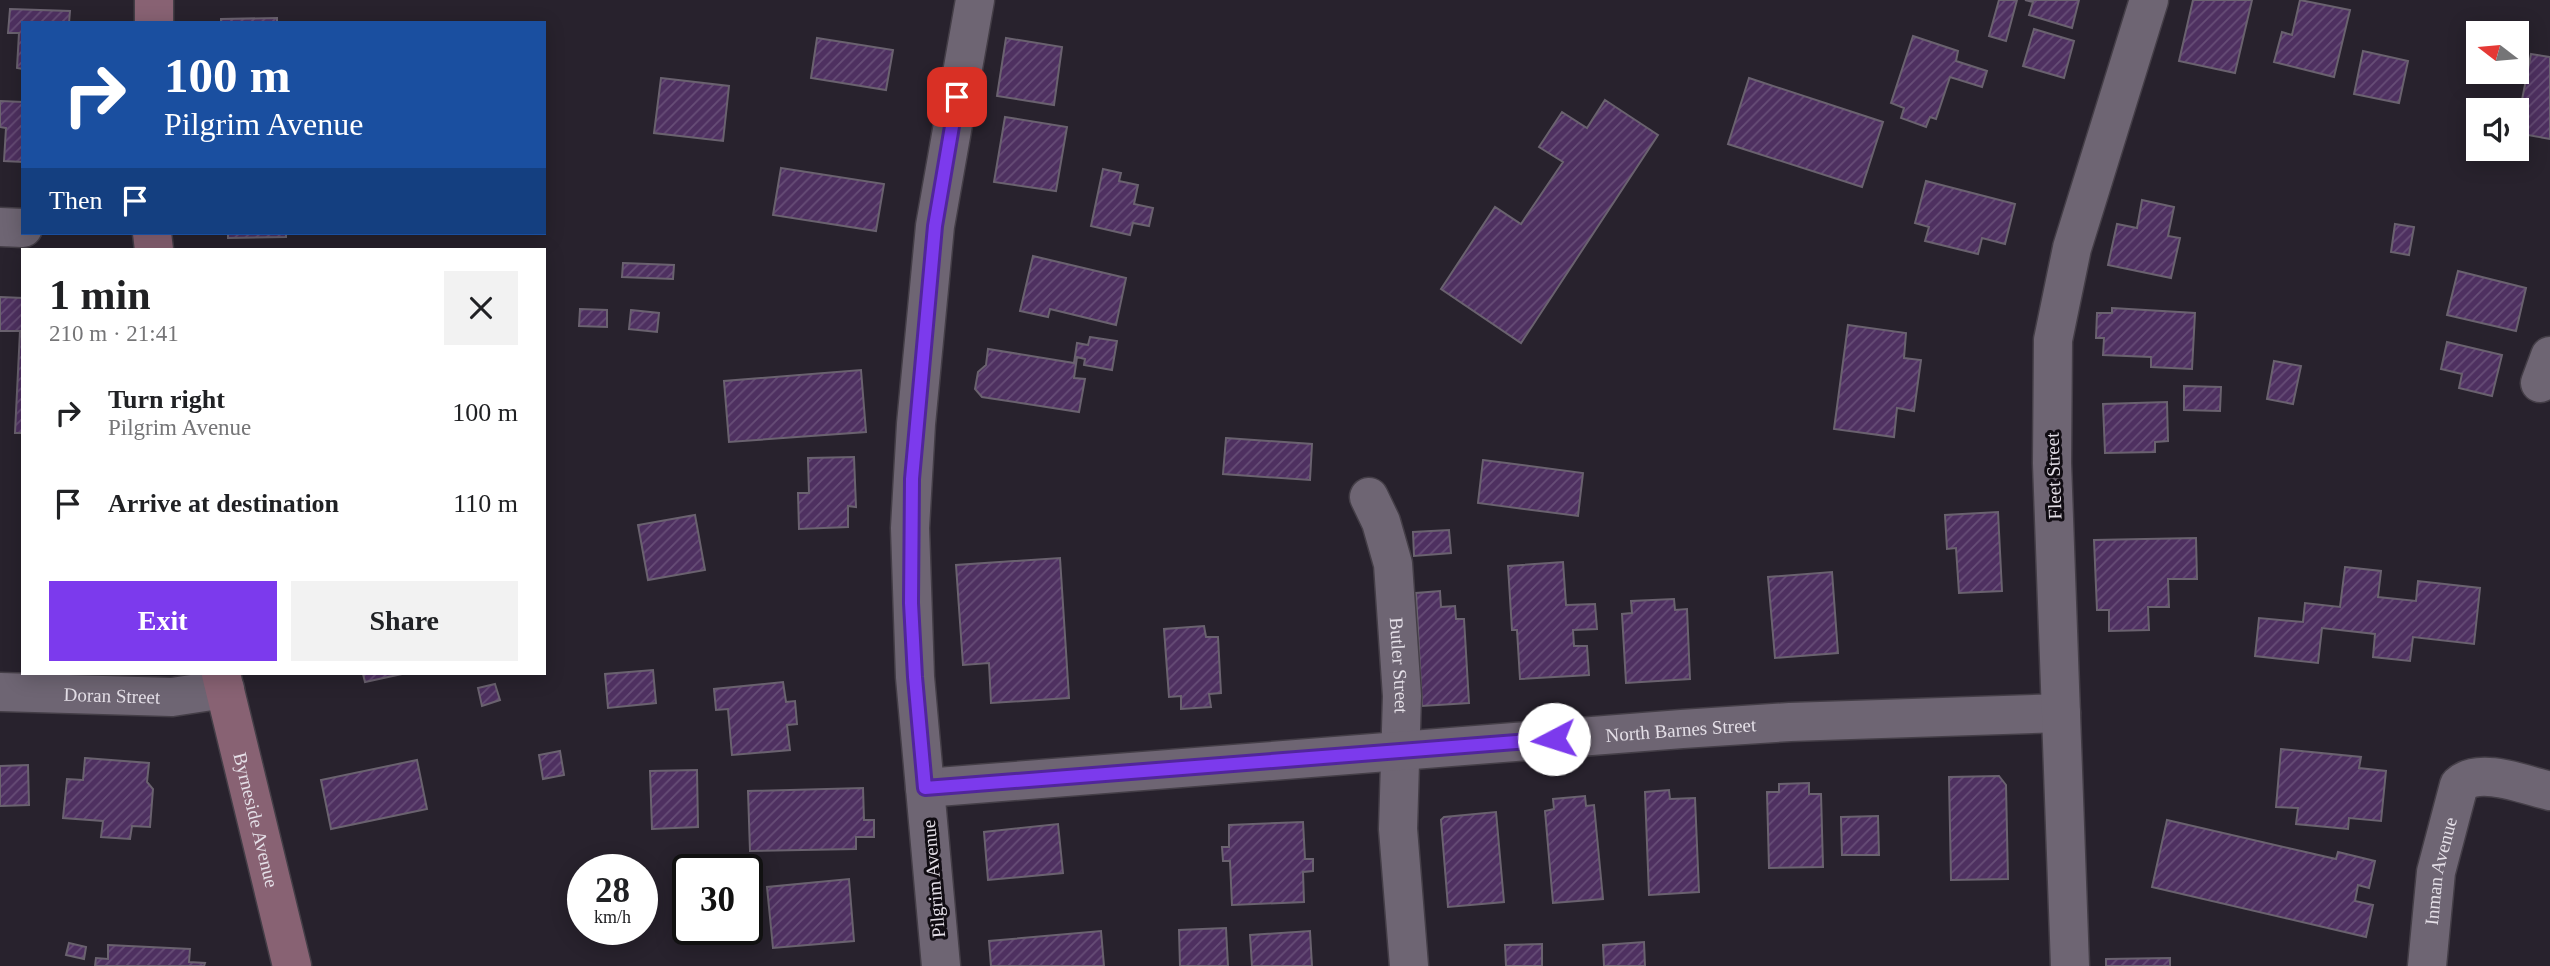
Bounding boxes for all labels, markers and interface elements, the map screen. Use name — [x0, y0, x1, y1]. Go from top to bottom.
north arrow — [2466, 21, 2529, 84]
map controls — [2466, 21, 2529, 161]
text: 100 m — [164, 48, 291, 103]
icon: right — [49, 49, 140, 140]
pin — [927, 67, 987, 127]
icon: arrive — [938, 78, 976, 116]
button: sound — [2466, 98, 2529, 161]
text: Pilgrim Avenue — [164, 106, 363, 142]
icon: arrive — [116, 182, 154, 220]
text: Then — [49, 186, 102, 215]
button: close — [444, 271, 518, 345]
text: 1 min — [49, 272, 151, 318]
text: 210 m · 21:41 — [49, 321, 179, 346]
text: Turn right — [108, 385, 225, 414]
icon: right — [49, 394, 87, 432]
text: 100 m — [452, 398, 518, 427]
text: Pilgrim Avenue — [108, 415, 251, 440]
street label: Fleet Street — [2041, 431, 2066, 520]
icon: arrive — [49, 485, 87, 523]
text: Arrive at destination — [108, 489, 339, 518]
text: 110 m — [453, 489, 518, 518]
button: Exit — [49, 581, 277, 661]
button: Share — [291, 581, 518, 661]
street label: Butler Street — [1386, 616, 1412, 715]
street label: Doran Street — [63, 684, 161, 708]
position arrow — [1517, 702, 1591, 776]
street label: North Barnes Street — [1605, 714, 1757, 746]
street label: Byrneside Avenue — [229, 750, 283, 890]
street label: Inman Avenue — [2421, 815, 2461, 926]
street label: Pilgrim Avenue — [918, 819, 949, 939]
speed limit sign: 30 — [672, 854, 763, 945]
text: 28 — [595, 871, 630, 910]
text: km/h — [594, 907, 631, 927]

